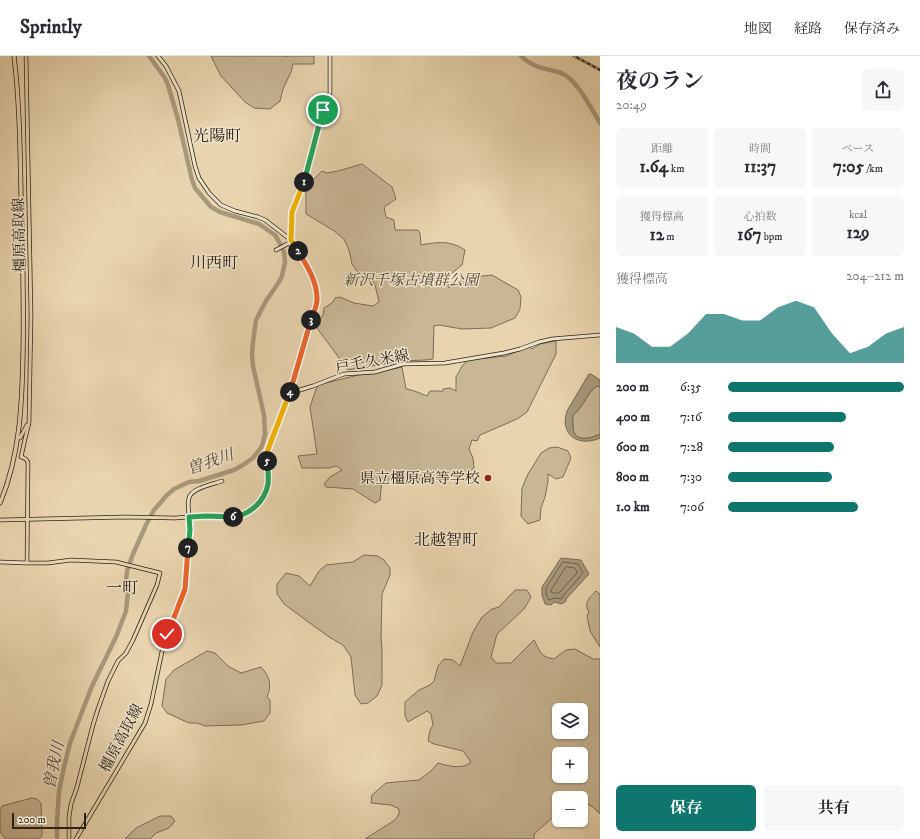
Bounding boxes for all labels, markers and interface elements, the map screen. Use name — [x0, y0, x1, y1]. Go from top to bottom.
text: Sprintly — [20, 16, 82, 39]
text: 地図 — [744, 20, 772, 38]
text: 経路 — [794, 20, 822, 38]
text: 保存済み — [844, 20, 900, 38]
text: 夜のラン — [616, 68, 704, 95]
button: share — [862, 69, 904, 111]
pin — [306, 93, 340, 127]
text: 20:49 — [616, 97, 647, 113]
icon: arrive — [312, 99, 334, 121]
district label: 光陽町 — [193, 126, 241, 146]
text: 距離 — [651, 142, 673, 156]
text: 時間 — [749, 142, 771, 156]
text: ペース — [842, 142, 874, 156]
text: 1.64 — [640, 156, 668, 178]
text: 11:37 — [744, 156, 776, 178]
text: 7:05 — [833, 156, 864, 178]
text: km — [668, 162, 684, 176]
text: /km — [864, 162, 883, 176]
pin: 1 — [294, 172, 314, 192]
text: 1 — [302, 175, 306, 189]
street label: 橿原高取線 — [9, 197, 30, 273]
text: kcal — [849, 208, 867, 222]
text: 獲得標高 — [640, 210, 684, 224]
text: 心拍数 — [744, 210, 777, 224]
text: 129 — [846, 222, 870, 244]
text: 12 — [649, 224, 664, 246]
text: 167 — [737, 224, 761, 246]
text: m — [664, 230, 675, 244]
text: bpm — [761, 230, 783, 244]
pin: 2 — [288, 241, 308, 261]
text: 2 — [295, 244, 301, 258]
district label: 川西町 — [190, 253, 238, 273]
text: 204–212 m — [846, 268, 904, 284]
park label: 新沢千塚古墳群公園 — [343, 271, 481, 290]
text: 獲得標高 — [616, 271, 668, 287]
pin: 3 — [301, 310, 321, 330]
text: 3 — [309, 313, 313, 327]
street label: 戸毛久米線 — [333, 346, 411, 377]
text: 200 m — [616, 379, 649, 395]
text: 6:35 — [680, 379, 701, 395]
pin: 4 — [280, 382, 300, 402]
text: 4 — [287, 385, 293, 399]
text: 400 m — [616, 409, 650, 425]
text: 7:16 — [680, 409, 702, 425]
text: 600 m — [616, 439, 649, 455]
text: 7:28 — [680, 439, 703, 455]
water label: 曽我川 — [184, 444, 238, 479]
pin: 5 — [257, 451, 277, 471]
text: 5 — [264, 454, 270, 468]
place label: 県立橿原高等学校 — [360, 469, 480, 488]
text: 800 m — [616, 469, 649, 485]
text: 7:30 — [680, 469, 702, 485]
marker: 県立橿原高等学校 — [483, 473, 493, 483]
text: 1.0 km — [616, 499, 650, 515]
text: 7:06 — [680, 499, 704, 515]
pin: 6 — [223, 507, 243, 527]
text: 6 — [230, 510, 236, 524]
district label: 北越智町 — [414, 530, 478, 550]
pin: 7 — [178, 538, 198, 558]
text: 7 — [185, 541, 191, 555]
district label: 一町 — [106, 578, 138, 598]
pin — [150, 617, 184, 651]
icon: check — [156, 623, 178, 645]
street label: 橿原高取線 — [95, 701, 147, 776]
map controls — [552, 703, 588, 827]
button: layers — [552, 703, 588, 739]
water label: 曽我川 — [39, 738, 69, 791]
button: + — [552, 747, 588, 783]
button: 保存 — [616, 785, 756, 831]
button: 共有 — [764, 785, 904, 831]
button: − — [552, 791, 588, 827]
scale bar — [12, 811, 86, 830]
text: 200 m — [18, 813, 46, 827]

